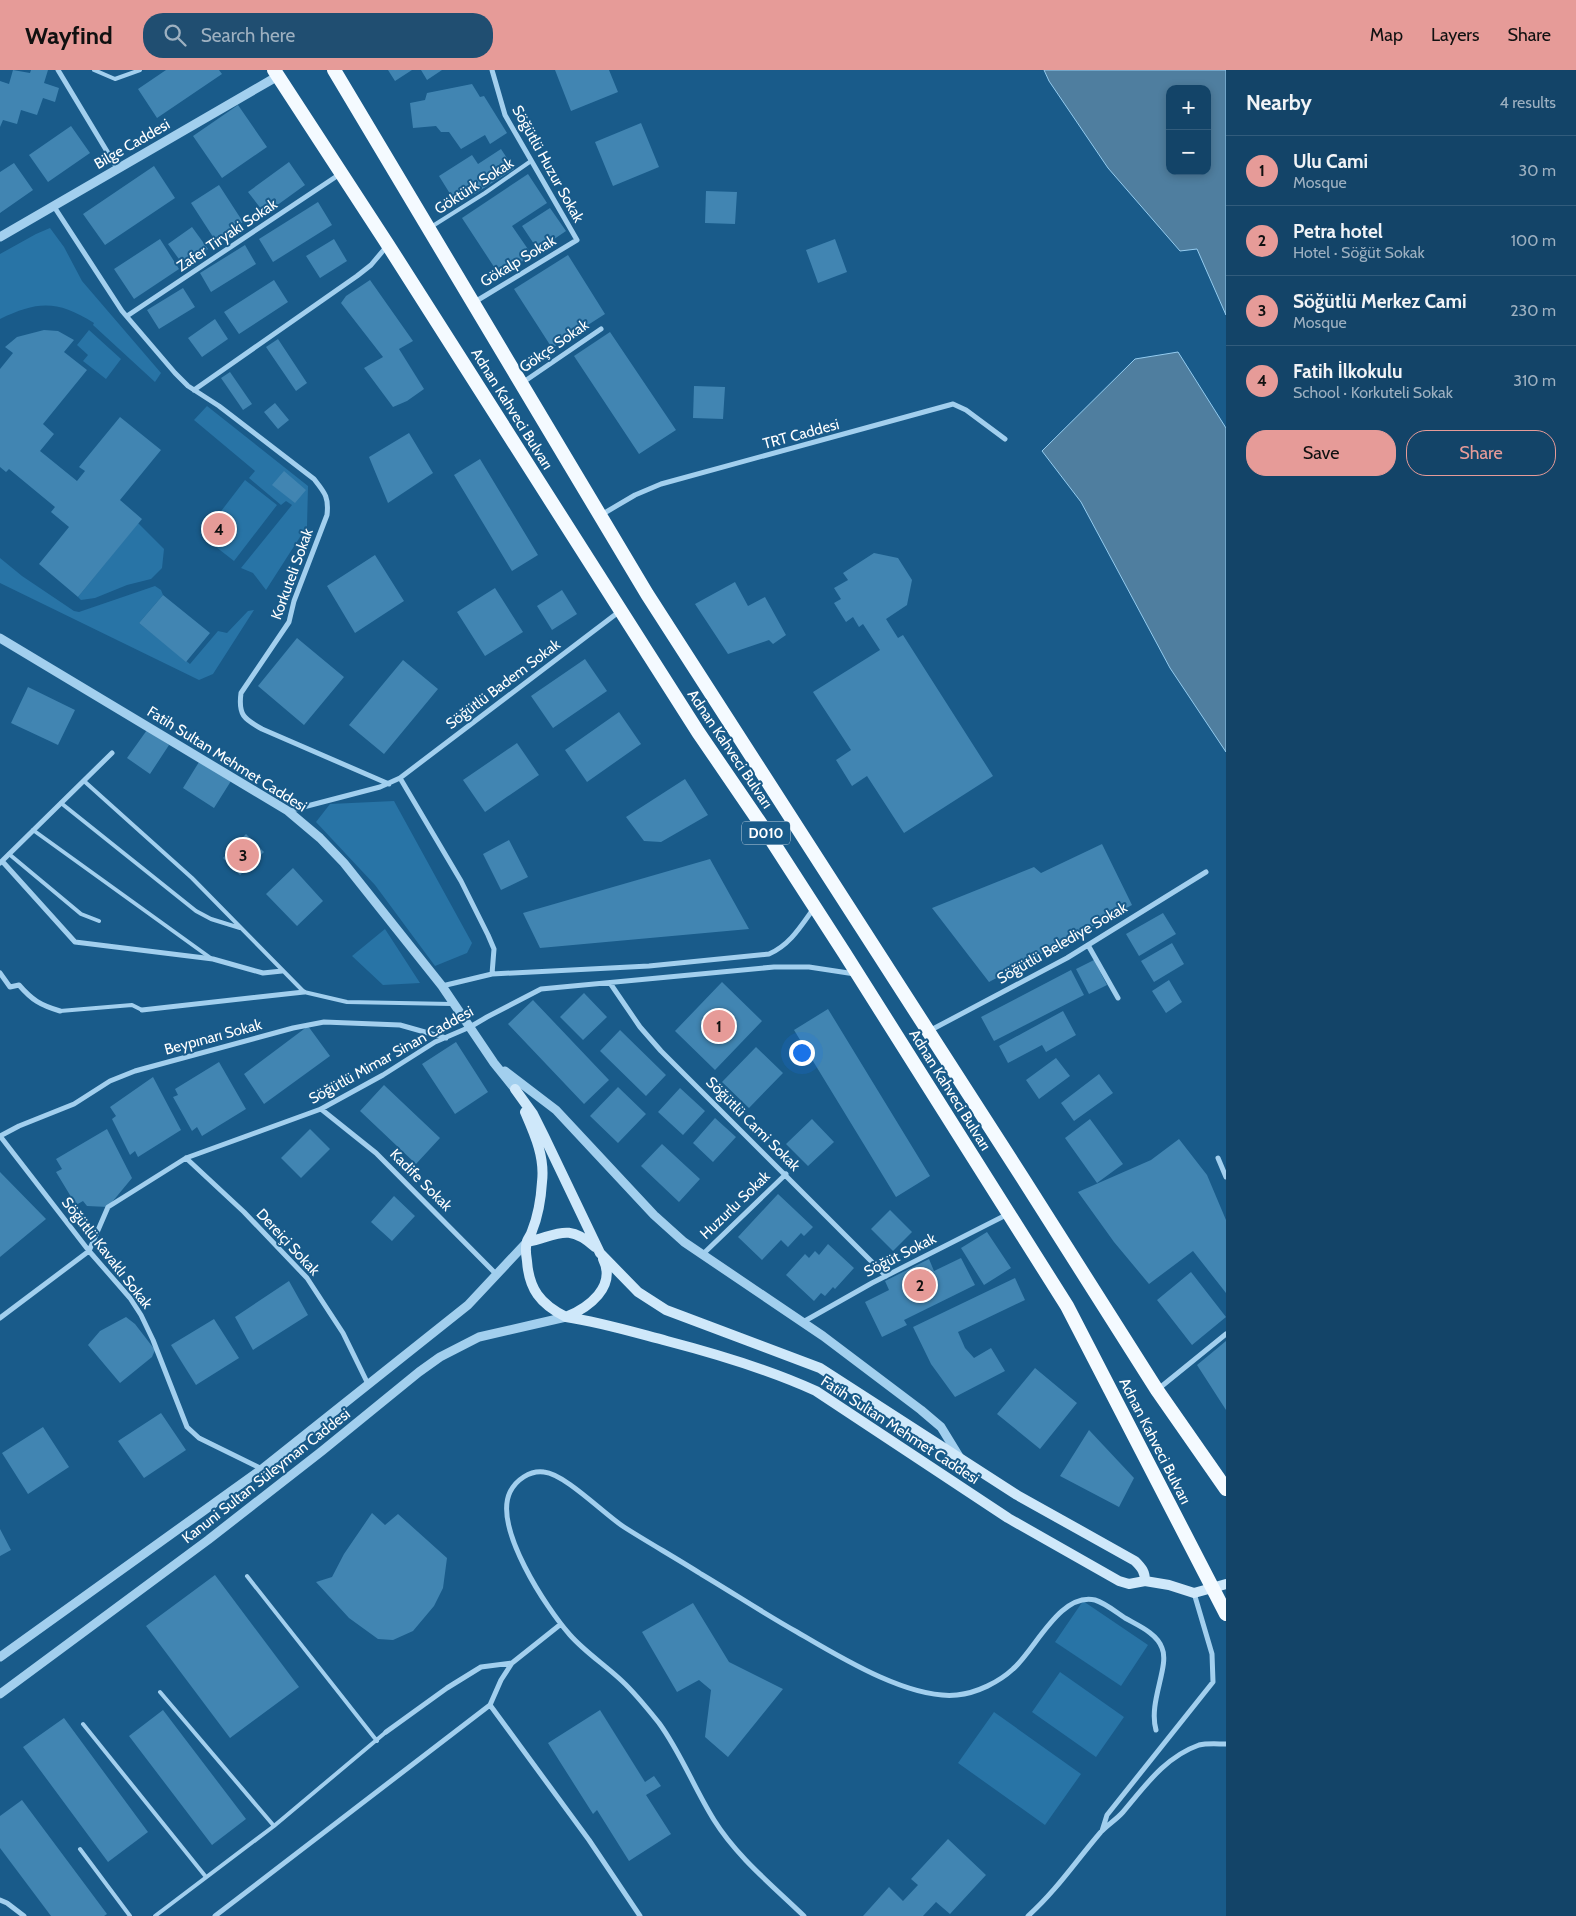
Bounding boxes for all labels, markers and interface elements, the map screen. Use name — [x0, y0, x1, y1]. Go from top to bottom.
search box — [143, 13, 493, 58]
text: Wayfind — [25, 21, 113, 50]
icon: search — [161, 21, 189, 49]
text: Search here — [201, 24, 295, 47]
text: Map — [1370, 24, 1403, 46]
text: Layers — [1431, 24, 1480, 46]
text: Share — [1508, 24, 1551, 46]
map controls — [1166, 85, 1211, 175]
button: + — [1166, 85, 1211, 130]
text: Nearby — [1246, 90, 1312, 115]
text: 4 results — [1499, 93, 1556, 112]
street label: Söğütlü Huzur Sokak — [508, 102, 588, 226]
street label: Bilge Caddesi — [91, 115, 173, 173]
button: − — [1166, 130, 1211, 175]
text: Ulu Cami — [1293, 150, 1368, 173]
street label: Göktürk Sokak — [431, 154, 517, 218]
text: 1 — [1259, 161, 1265, 180]
text: 30 m — [1519, 161, 1556, 180]
text: Mosque — [1293, 173, 1347, 192]
street label: Zafer Tiryaki Sokak — [173, 195, 281, 275]
text: Petra hotel — [1293, 220, 1383, 243]
street label: Gökalp Sokak — [477, 231, 559, 291]
text: 2 — [1258, 231, 1266, 250]
text: 100 m — [1511, 231, 1556, 250]
text: Hotel · Söğüt Sokak — [1293, 243, 1425, 262]
text: Söğütlü Merkez Cami — [1293, 290, 1467, 313]
text: 3 — [1258, 301, 1266, 320]
text: 230 m — [1510, 301, 1556, 320]
text: Mosque — [1293, 313, 1347, 332]
street label: Gökçe Sokak — [516, 316, 592, 376]
street label: Adnan Kahveci Bulvarı — [467, 345, 557, 473]
text: Fatih İlkokulu — [1293, 360, 1402, 383]
text: 4 — [1257, 371, 1267, 390]
text: 310 m — [1513, 371, 1556, 390]
text: School · Korkuteli Sokak — [1293, 383, 1453, 402]
street label: TRT Caddesi — [761, 415, 841, 453]
button: Save — [1246, 430, 1396, 476]
button: Share — [1406, 430, 1556, 476]
pin: 4 — [203, 510, 235, 548]
street label: Korkuteli Sokak — [267, 526, 317, 622]
street label: Söğütlü Badem Sokak — [442, 635, 564, 733]
street label: Adnan Kahveci Bulvarı — [684, 686, 776, 812]
street label: Fatih Sultan Mehmet Caddesi — [144, 702, 310, 816]
road number: D010 — [742, 821, 790, 844]
pin: 3 — [227, 836, 259, 874]
street label: Söğütlü Belediye Sokak — [994, 898, 1131, 988]
street label: Söğütlü Mimar Sinan Caddesi — [306, 1002, 476, 1108]
pin: 1 — [703, 1007, 735, 1045]
street label: Beypınarı Sokak — [162, 1015, 264, 1059]
street label: Adnan Kahveci Bulvarı — [905, 1026, 995, 1154]
your location — [789, 1040, 815, 1066]
street label: Söğütlü Cami Sokak — [702, 1073, 804, 1175]
street label: Kadife Sokak — [386, 1145, 456, 1215]
street label: Huzurlu Sokak — [696, 1167, 774, 1243]
street label: Söğütlü Kavaklı Sokak — [58, 1194, 156, 1313]
street label: Dereiçi Sokak — [252, 1205, 324, 1279]
street label: Söğüt Sokak — [861, 1229, 939, 1281]
pin: 2 — [904, 1266, 936, 1304]
street label: Fatih Sultan Mehmet Caddesi — [818, 1372, 982, 1488]
street label: Adnan Kahveci Bulvarı — [1115, 1375, 1195, 1507]
street label: Kanuni Sultan Süleyman Caddesi — [178, 1405, 354, 1547]

